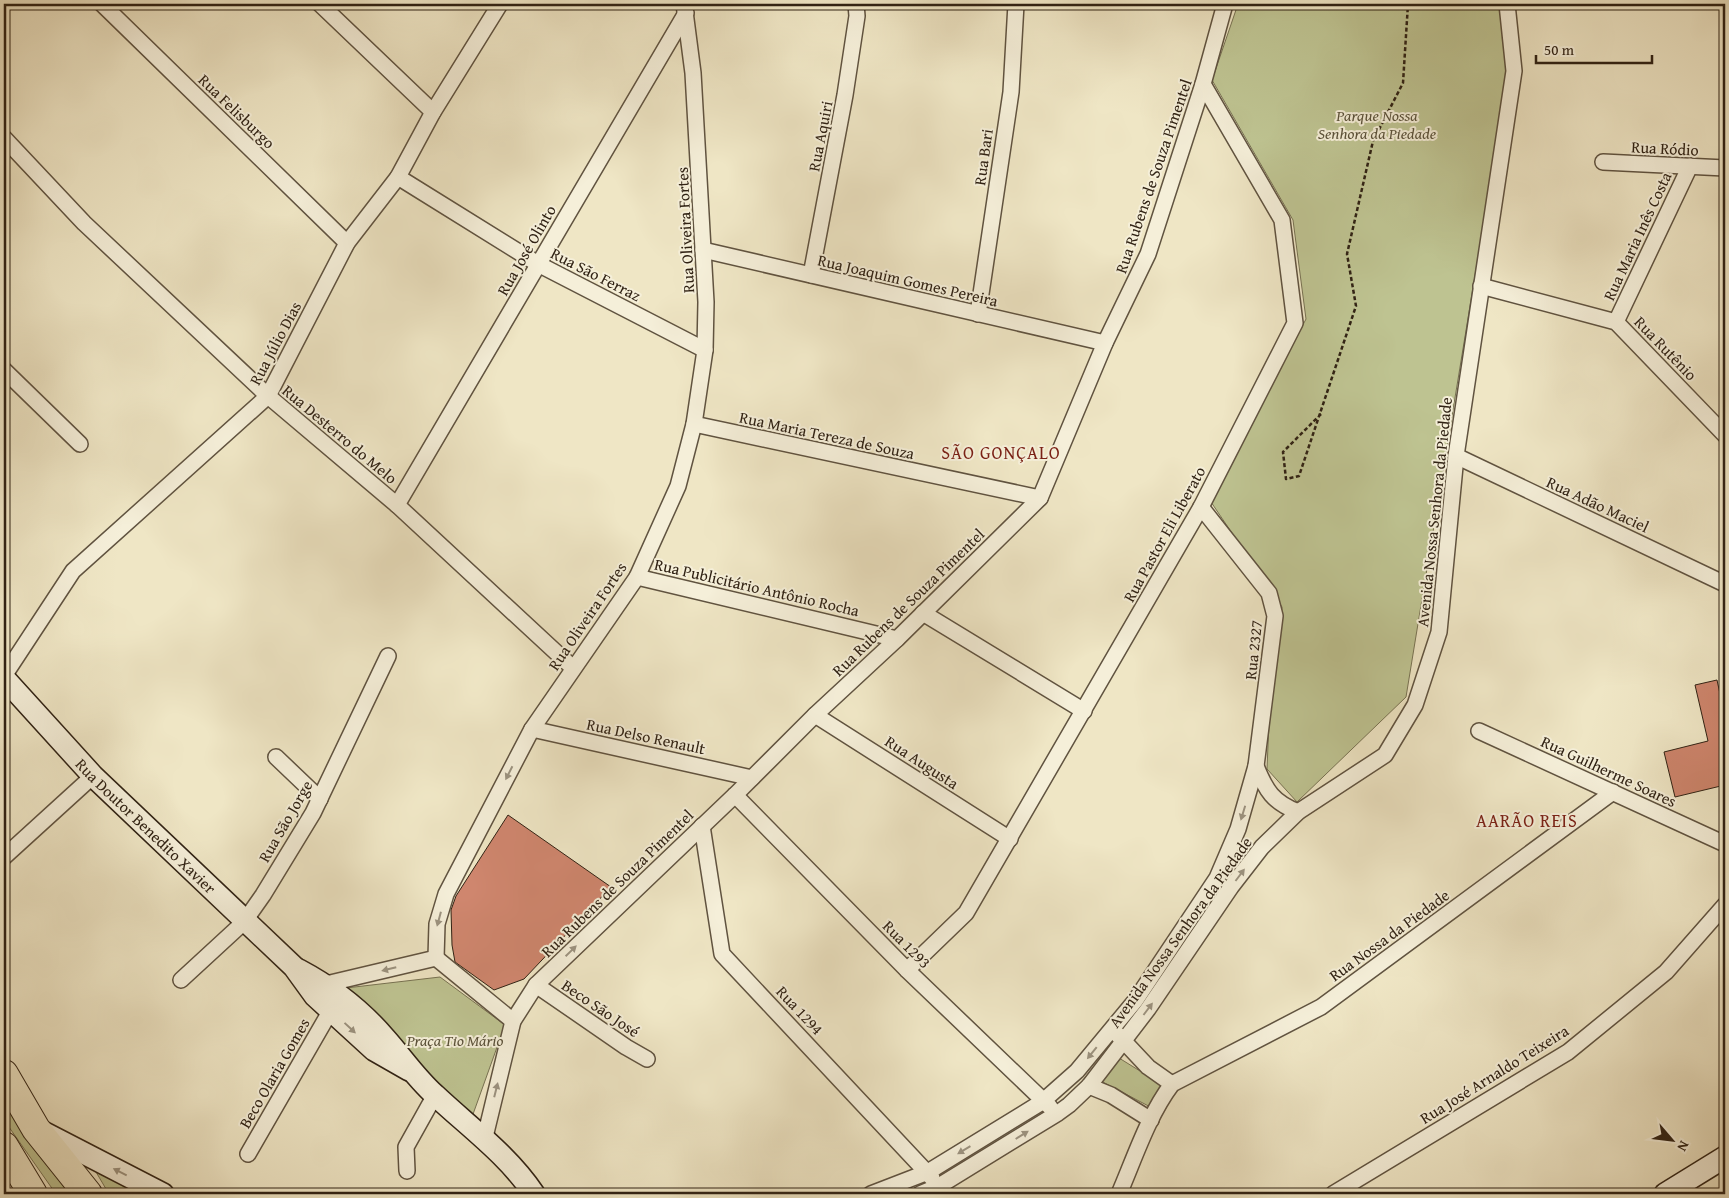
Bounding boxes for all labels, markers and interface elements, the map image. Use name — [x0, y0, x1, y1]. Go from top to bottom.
scale bar — [1536, 32, 1653, 64]
text: 50 m — [1544, 39, 1575, 60]
street label: Rua Felisburgo — [193, 68, 281, 154]
street label: Rua Rubens de Souza Pimentel — [1108, 75, 1198, 276]
street label: Rua Aquiri — [801, 98, 839, 173]
park label: Parque Nossa Senhora da Piedade — [1318, 103, 1437, 145]
street label: Rua Bari — [967, 127, 999, 187]
street label: Rua Ródio — [1631, 134, 1699, 162]
street label: Rua Oliveira Fortes — [670, 166, 700, 294]
street label: Rua Maria Inês Costa — [1597, 167, 1678, 304]
street label: Rua José Olinto — [490, 200, 562, 300]
street label: Rua São Ferraz — [547, 241, 645, 307]
street label: Rua Joaquim Gomes Pereira — [815, 248, 1001, 313]
street label: Rua Júlio Dias — [243, 297, 307, 389]
street label: Rua Rutênio — [1629, 310, 1703, 386]
street label: Rua Desterro do Melo — [277, 379, 403, 489]
street label: Avenida Nossa Senhora da Piedade — [1410, 396, 1458, 628]
street label: Rua Maria Tereza de Souza — [737, 405, 917, 465]
district label: SÃO GONÇALO — [941, 439, 1061, 466]
street label: Rua Pastor Eli Liberato — [1117, 462, 1211, 606]
street label: Rua Adão Maciel — [1543, 470, 1654, 538]
street label: Rua Rubens de Souza Pimentel — [826, 522, 990, 682]
street label: Rua Publicitário Antônio Rocha — [652, 552, 862, 622]
street label: Rua Oliveira Fortes — [542, 557, 632, 675]
street label: Rua 2327 — [1238, 619, 1268, 681]
street label: Rua Delso Renault — [584, 712, 708, 760]
street label: Rua Augusta — [880, 729, 964, 795]
street label: Rua Guilherme Soares — [1537, 729, 1681, 813]
street label: Rua Doutor Benedito Xavier — [70, 753, 222, 899]
one-way arrow — [505, 765, 513, 780]
street label: Rua São Jorge — [252, 775, 318, 867]
street label: Rua Rubens de Souza Pimentel — [535, 803, 699, 963]
one-way arrow — [1238, 806, 1246, 821]
district label: AARÃO REIS — [1476, 807, 1578, 834]
street label: Avenida Nossa Senhora da Piedade — [1102, 832, 1258, 1032]
one-way arrow — [1235, 868, 1245, 882]
street label: Rua Nossa da Piedade — [1324, 883, 1454, 987]
one-way arrow — [435, 911, 443, 926]
street label: Rua 1293 — [877, 914, 937, 974]
one-way arrow — [565, 945, 577, 957]
one-way arrow — [381, 965, 396, 973]
street label: Beco São José — [557, 973, 645, 1043]
street label: Rua 1294 — [771, 980, 829, 1040]
one-way arrow — [1143, 1002, 1153, 1016]
street label: Beco Olaria Gomes — [233, 1013, 315, 1133]
street label: Rua José Arnaldo Teixeira — [1415, 1018, 1573, 1130]
one-way arrow — [344, 1022, 356, 1034]
park label: Praça Tio Mário — [406, 1028, 503, 1052]
one-way arrow — [1087, 1046, 1098, 1059]
one-way arrow — [492, 1082, 500, 1098]
north arrow — [1646, 1116, 1696, 1166]
one-way arrow — [1016, 1130, 1029, 1139]
text: N — [1672, 1137, 1695, 1155]
one-way arrow — [957, 1146, 970, 1155]
one-way arrow — [113, 1168, 127, 1176]

